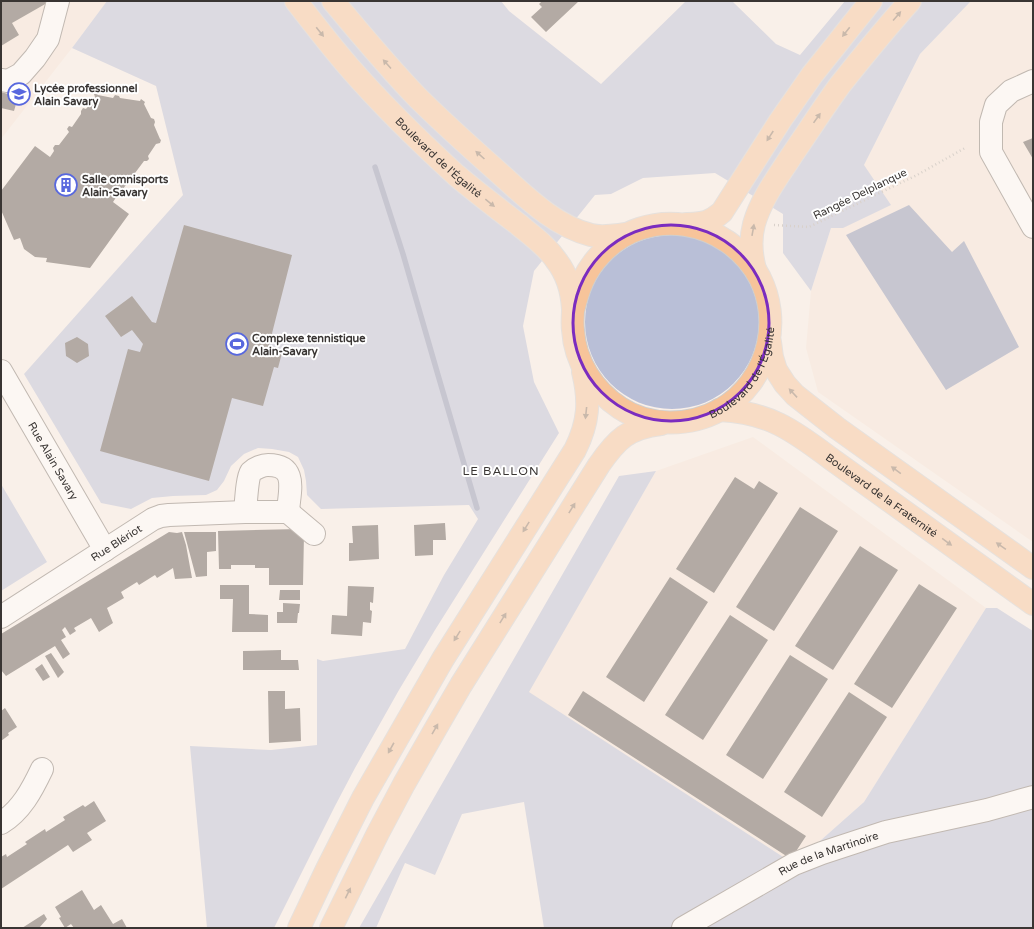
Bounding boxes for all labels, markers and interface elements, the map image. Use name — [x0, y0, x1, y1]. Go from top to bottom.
one-way arrow — [892, 11, 902, 21]
one-way arrow — [316, 26, 325, 37]
one-way arrow — [842, 26, 851, 37]
one-way arrow — [383, 60, 392, 69]
school or university icon: Lycée professionnel Alain Savary — [6, 81, 32, 107]
place label: Lycée professionnel Alain Savary — [34, 82, 138, 109]
one-way arrow — [813, 113, 821, 124]
street label: Boulevard de l'Égalité — [393, 114, 485, 200]
one-way arrow — [766, 130, 773, 142]
one-way arrow — [475, 151, 485, 160]
street label: Rangée Delplanque — [811, 166, 909, 222]
building icon: Salle omnisports Alain-Savary — [53, 172, 79, 198]
place label: Salle omnisports Alain-Savary — [82, 173, 169, 200]
one-way arrow — [485, 199, 496, 207]
one-way arrow — [750, 224, 756, 237]
street label: Boulevard de l'Égalité — [707, 326, 777, 421]
sports icon: Complexe tennistique Alain-Savary — [224, 331, 250, 357]
place label: Complexe tennistique Alain-Savary — [252, 332, 366, 359]
one-way arrow — [788, 388, 798, 398]
one-way arrow — [583, 407, 590, 419]
street label: Rue Alain Savary — [26, 420, 81, 502]
street label: Boulevard de la Fraternité — [823, 451, 940, 540]
district label: LE BALLON — [462, 464, 540, 478]
one-way arrow — [890, 466, 901, 474]
one-way arrow — [568, 503, 576, 513]
one-way arrow — [523, 521, 530, 532]
street label: Rue Blériot — [88, 522, 144, 564]
one-way arrow — [942, 538, 952, 546]
one-way arrow — [996, 542, 1006, 550]
one-way arrow — [499, 613, 507, 623]
one-way arrow — [453, 631, 461, 641]
one-way arrow — [432, 723, 439, 735]
one-way arrow — [388, 742, 394, 754]
street label: Rue de la Martinoire — [776, 828, 880, 878]
one-way arrow — [345, 887, 351, 899]

